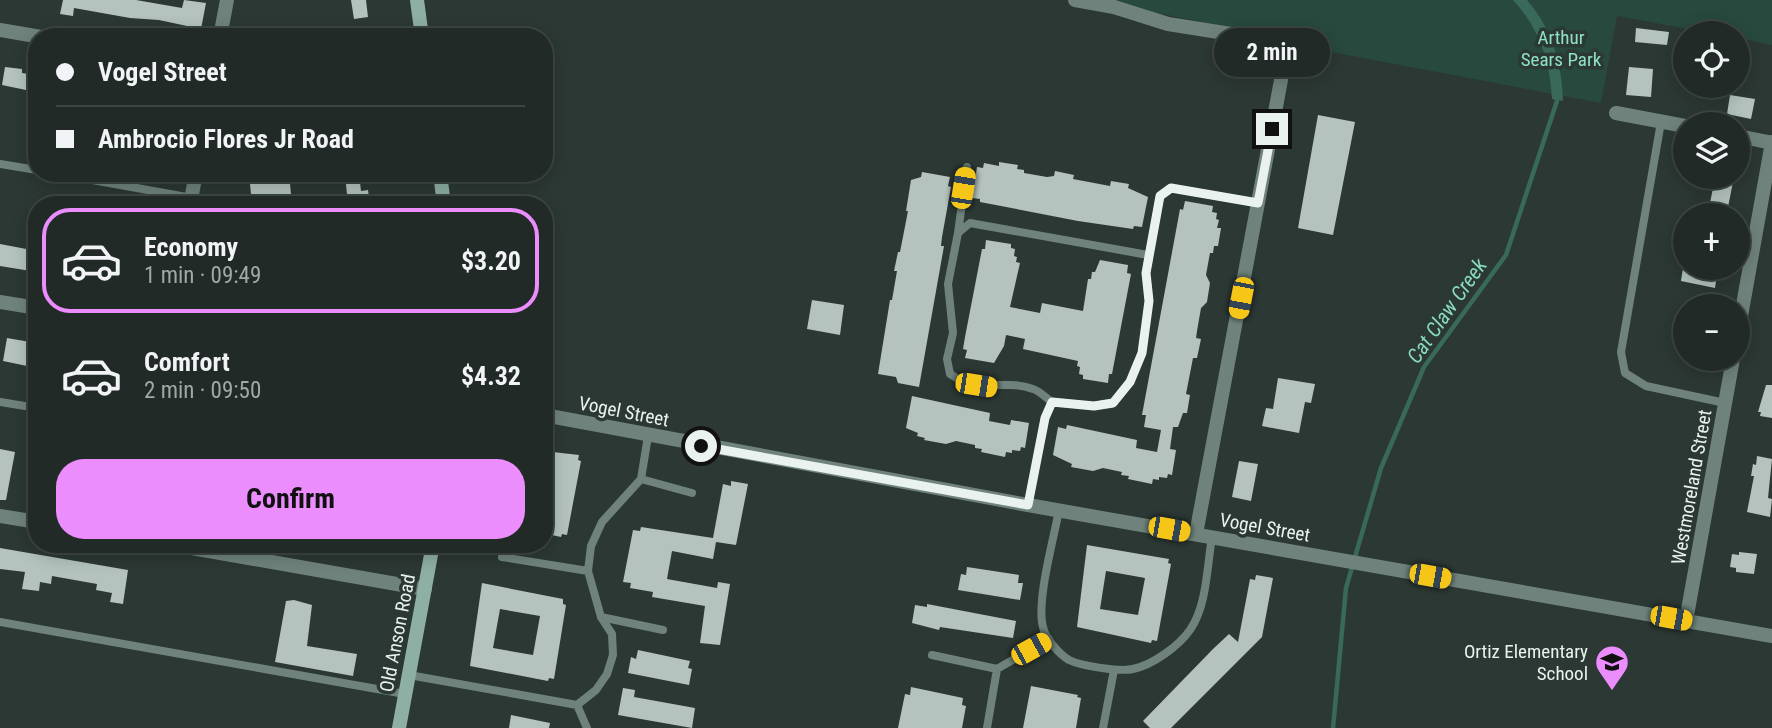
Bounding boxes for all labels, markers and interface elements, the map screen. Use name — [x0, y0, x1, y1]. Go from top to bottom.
map controls — [1673, 21, 1750, 371]
button: locate — [1673, 21, 1750, 98]
park label: Arthur Sears Park — [1521, 26, 1602, 71]
callout: 2 min — [1214, 27, 1330, 76]
text: 2 min — [1246, 39, 1298, 66]
text: Vogel Street — [98, 57, 227, 87]
button: layers — [1673, 112, 1750, 189]
route end — [1256, 113, 1288, 145]
text: Ambrocio Flores Jr Road — [98, 124, 354, 154]
car — [950, 166, 977, 210]
button: + — [1673, 203, 1750, 280]
icon: car — [60, 229, 123, 292]
text: Economy — [144, 232, 238, 262]
text: $3.20 — [461, 246, 521, 276]
water label: Cat Claw Creek — [1402, 254, 1492, 368]
text: 1 min · 09:49 — [144, 262, 261, 289]
car — [1227, 275, 1256, 321]
button: − — [1673, 294, 1750, 371]
icon: car — [60, 344, 123, 407]
text: Comfort — [144, 347, 230, 377]
text: $4.32 — [461, 361, 521, 391]
car — [954, 371, 999, 399]
text: 2 min · 09:50 — [144, 377, 261, 404]
street label: Vogel Street — [577, 391, 671, 431]
street label: Westmoreland Street — [1667, 408, 1716, 566]
route start — [685, 430, 717, 462]
button: Confirm — [56, 459, 525, 539]
street label: Vogel Street — [1218, 508, 1312, 547]
car — [1147, 515, 1192, 543]
car — [1408, 562, 1453, 590]
street label: Old Anson Road — [375, 572, 420, 694]
car — [1649, 604, 1694, 632]
car — [1008, 630, 1055, 668]
place label: Ortiz Elementary School — [1464, 640, 1588, 685]
school or university icon: Ortiz Elementary School — [1593, 643, 1631, 692]

